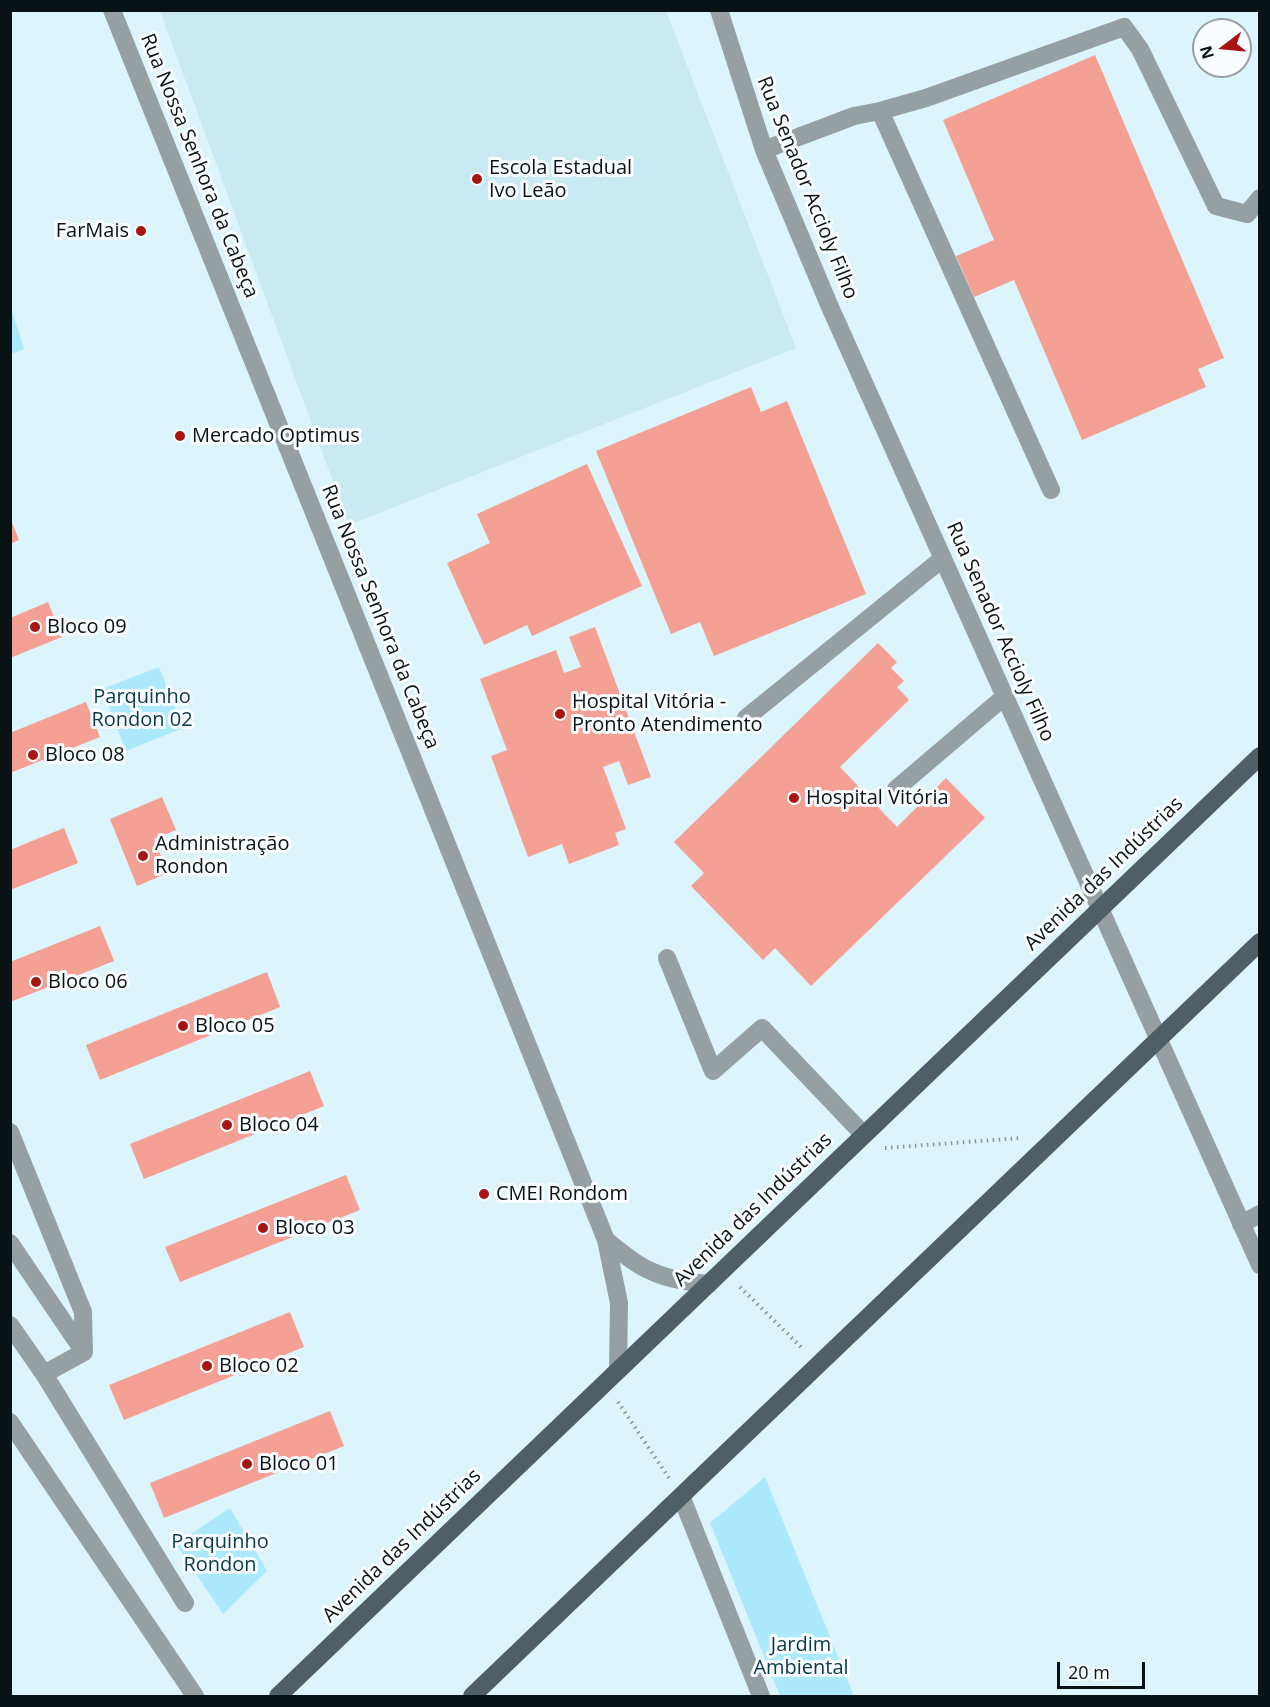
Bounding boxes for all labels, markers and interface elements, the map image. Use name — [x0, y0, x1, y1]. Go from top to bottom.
north arrow — [1192, 18, 1252, 78]
street label: Rua Nossa Senhora da Cabeça — [135, 30, 263, 302]
text: N — [1194, 43, 1219, 62]
street label: Rua Senador Accioly Filho — [751, 73, 863, 303]
place label: Escola Estadual Ivo Leão — [489, 156, 632, 203]
marker: Escola Estadual Ivo Leão — [470, 172, 484, 186]
place label: FarMais — [56, 219, 129, 243]
marker: FarMais — [134, 224, 148, 238]
place label: Mercado Optimus — [192, 424, 360, 448]
marker: Mercado Optimus — [173, 429, 187, 443]
street label: Rua Nossa Senhora da Cabeça — [316, 481, 444, 753]
street label: Rua Senador Accioly Filho — [941, 518, 1059, 746]
place label: Bloco 09 — [47, 615, 127, 639]
marker: Bloco 09 — [28, 620, 42, 634]
park label: Parquinho Rondon 02 — [91, 685, 193, 732]
place label: Hospital Vitória - Pronto Atendimento — [572, 690, 763, 737]
marker: Hospital Vitória - Pronto Atendimento — [553, 707, 567, 721]
place label: Bloco 08 — [45, 743, 125, 767]
marker: Bloco 08 — [26, 748, 40, 762]
place label: Hospital Vitória — [806, 786, 949, 810]
marker: Hospital Vitória — [787, 791, 801, 805]
street label: Avenida das Indústrias — [1020, 792, 1188, 956]
place label: Administração Rondon — [155, 832, 289, 879]
marker: Administração Rondon — [136, 849, 150, 863]
place label: Bloco 06 — [48, 970, 128, 994]
marker: Bloco 06 — [29, 975, 43, 989]
place label: Bloco 05 — [195, 1014, 275, 1038]
marker: Bloco 05 — [176, 1019, 190, 1033]
place label: Bloco 04 — [239, 1113, 319, 1137]
marker: Bloco 04 — [220, 1118, 234, 1132]
street label: Avenida das Indústrias — [669, 1128, 837, 1292]
place label: CMEI Rondom — [496, 1182, 628, 1206]
marker: CMEI Rondom — [477, 1187, 491, 1201]
place label: Bloco 03 — [275, 1216, 355, 1240]
marker: Bloco 03 — [256, 1221, 270, 1235]
place label: Bloco 02 — [219, 1354, 299, 1378]
marker: Bloco 02 — [200, 1359, 214, 1373]
place label: Bloco 01 — [259, 1452, 339, 1476]
marker: Bloco 01 — [240, 1457, 254, 1471]
street label: Avenida das Indústrias — [318, 1464, 486, 1628]
park label: Parquinho Rondon — [171, 1530, 269, 1577]
park label: Jardim Ambiental — [753, 1633, 849, 1680]
scale bar — [1060, 1650, 1148, 1688]
text: 20 m — [1068, 1660, 1110, 1684]

